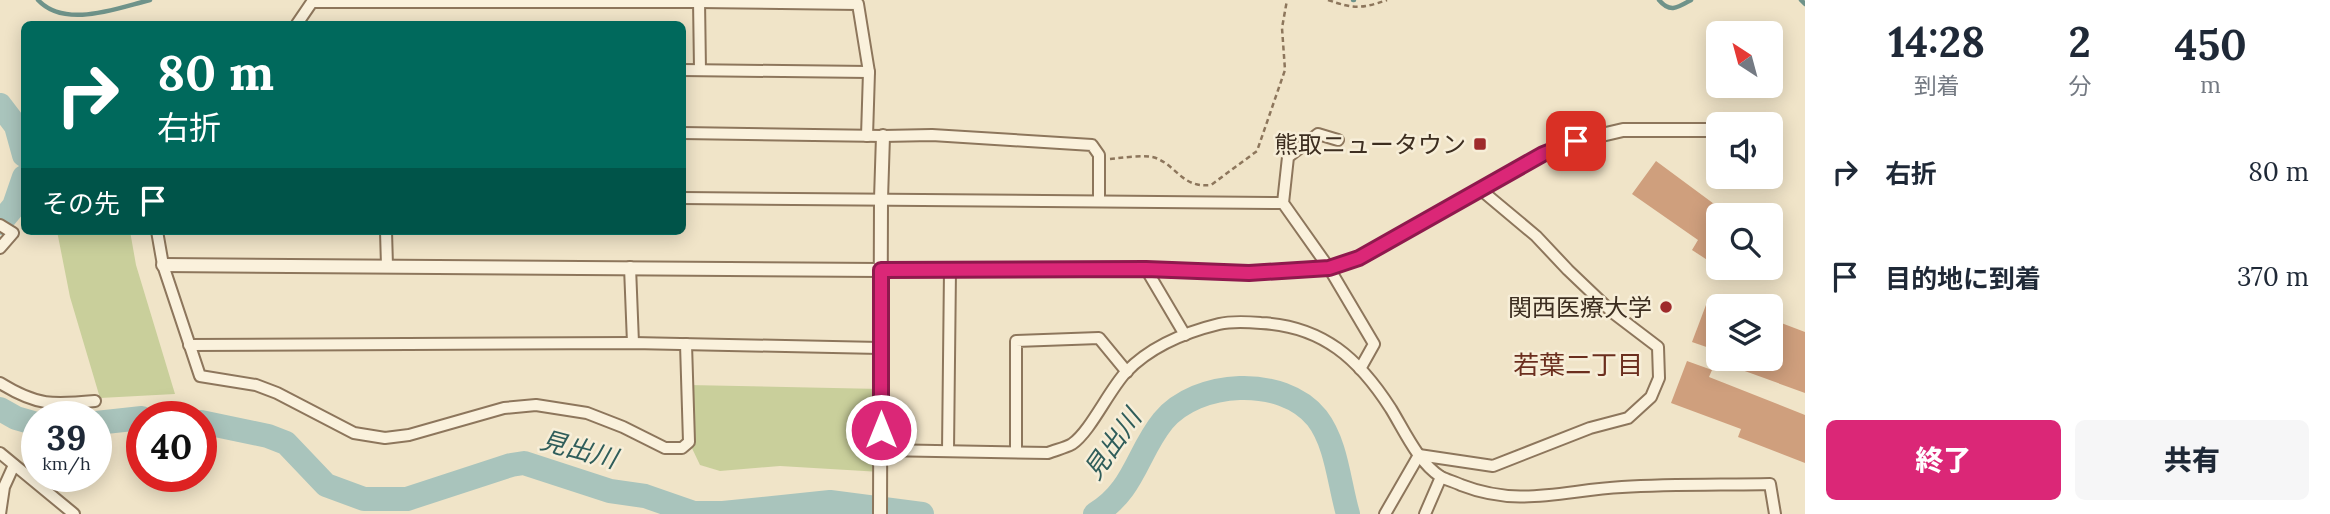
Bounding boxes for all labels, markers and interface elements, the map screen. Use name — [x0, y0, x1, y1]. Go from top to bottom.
text: 14:28 — [1888, 15, 1985, 69]
text: 2 — [2069, 15, 2091, 69]
text: 450 — [2174, 18, 2247, 72]
north arrow — [1706, 21, 1783, 98]
map controls — [1706, 21, 1783, 371]
text: 80 m — [157, 41, 274, 103]
icon: right — [42, 49, 133, 140]
text: m — [2200, 70, 2221, 99]
text: 到着 — [1914, 71, 1960, 100]
text: 分 — [2068, 71, 2091, 100]
text: 右折 — [157, 107, 221, 148]
pin — [1546, 111, 1606, 171]
button: sound — [1706, 112, 1783, 189]
icon: arrive — [1557, 122, 1595, 160]
place label: 熊取ニュータウン — [1274, 129, 1466, 160]
marker: 熊取ニュータウン — [1472, 136, 1488, 152]
icon: right — [1826, 153, 1864, 191]
text: 80 m — [2248, 155, 2309, 188]
text: 右折 — [1885, 157, 1937, 190]
icon: arrive — [134, 182, 172, 220]
text: その先 — [42, 187, 120, 220]
button: search — [1706, 203, 1783, 280]
icon: arrive — [1826, 258, 1864, 296]
text: 370 m — [2237, 260, 2309, 293]
text: 目的地に到着 — [1885, 262, 2041, 295]
place label: 関西医療大学 — [1508, 292, 1652, 323]
button: layers — [1706, 294, 1783, 371]
marker: 関西医療大学 — [1658, 299, 1674, 315]
district label: 若葉二丁目 — [1513, 348, 1643, 381]
position arrow — [844, 393, 918, 467]
water label: 見出川 — [1076, 400, 1150, 485]
speed limit sign: 40 — [126, 401, 217, 492]
text: 39 — [47, 415, 86, 460]
button: 終了 — [1826, 420, 2061, 500]
button: 共有 — [2075, 420, 2309, 500]
water label: 見出川 — [537, 423, 624, 476]
text: km/h — [42, 452, 91, 475]

